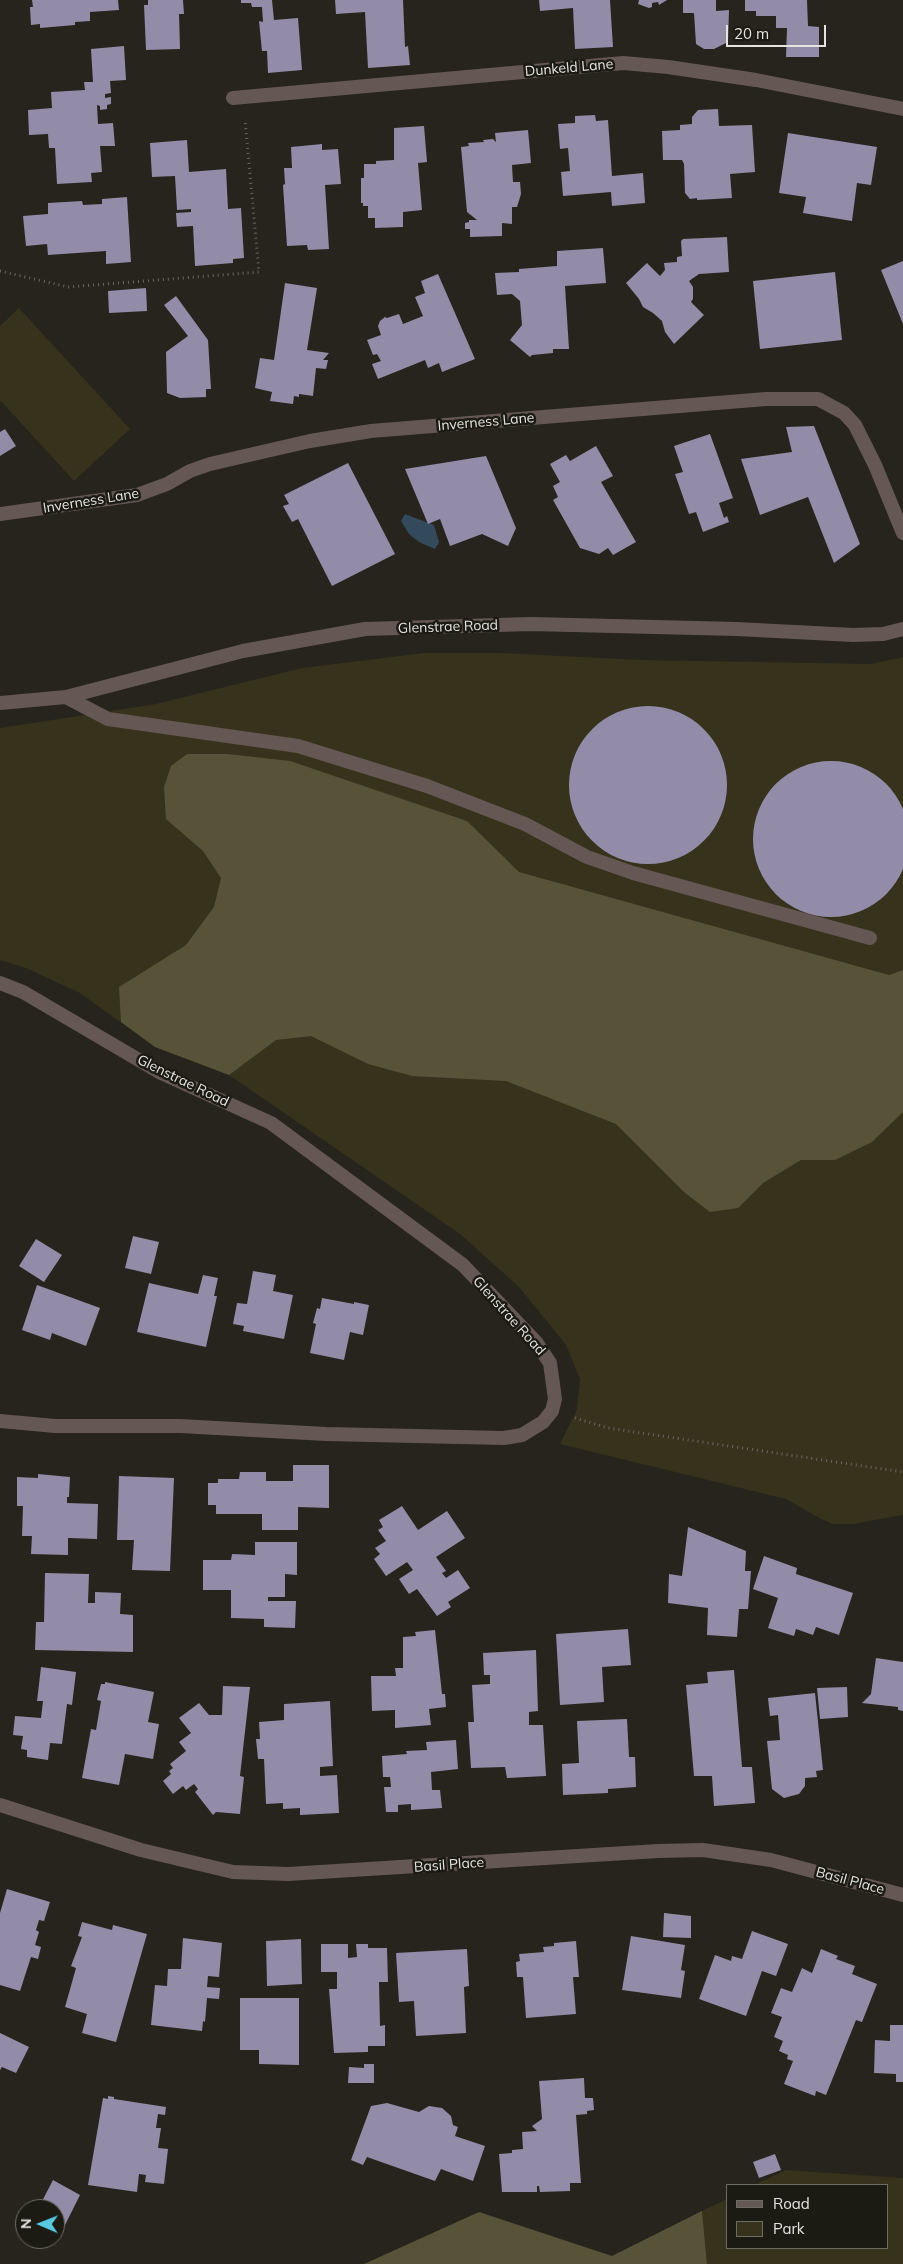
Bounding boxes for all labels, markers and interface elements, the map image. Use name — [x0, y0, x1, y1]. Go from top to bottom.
scale bar — [728, 15, 828, 47]
text: 20 m — [734, 24, 769, 43]
street label: Dunkeld Lane — [524, 56, 614, 80]
street label: Inverness Lane — [437, 409, 535, 435]
street label: Inverness Lane — [42, 485, 140, 517]
street label: Glenstrae Road — [398, 617, 498, 637]
street label: Glenstrae Road — [134, 1051, 232, 1111]
street label: Glenstrae Road — [469, 1273, 549, 1359]
street label: Basil Place — [413, 1854, 485, 1876]
street label: Basil Place — [814, 1864, 886, 1898]
legend — [726, 2184, 888, 2249]
text: Road — [773, 2194, 810, 2213]
north arrow — [15, 2199, 65, 2249]
text: N — [17, 2218, 35, 2229]
text: Park — [773, 2219, 805, 2238]

